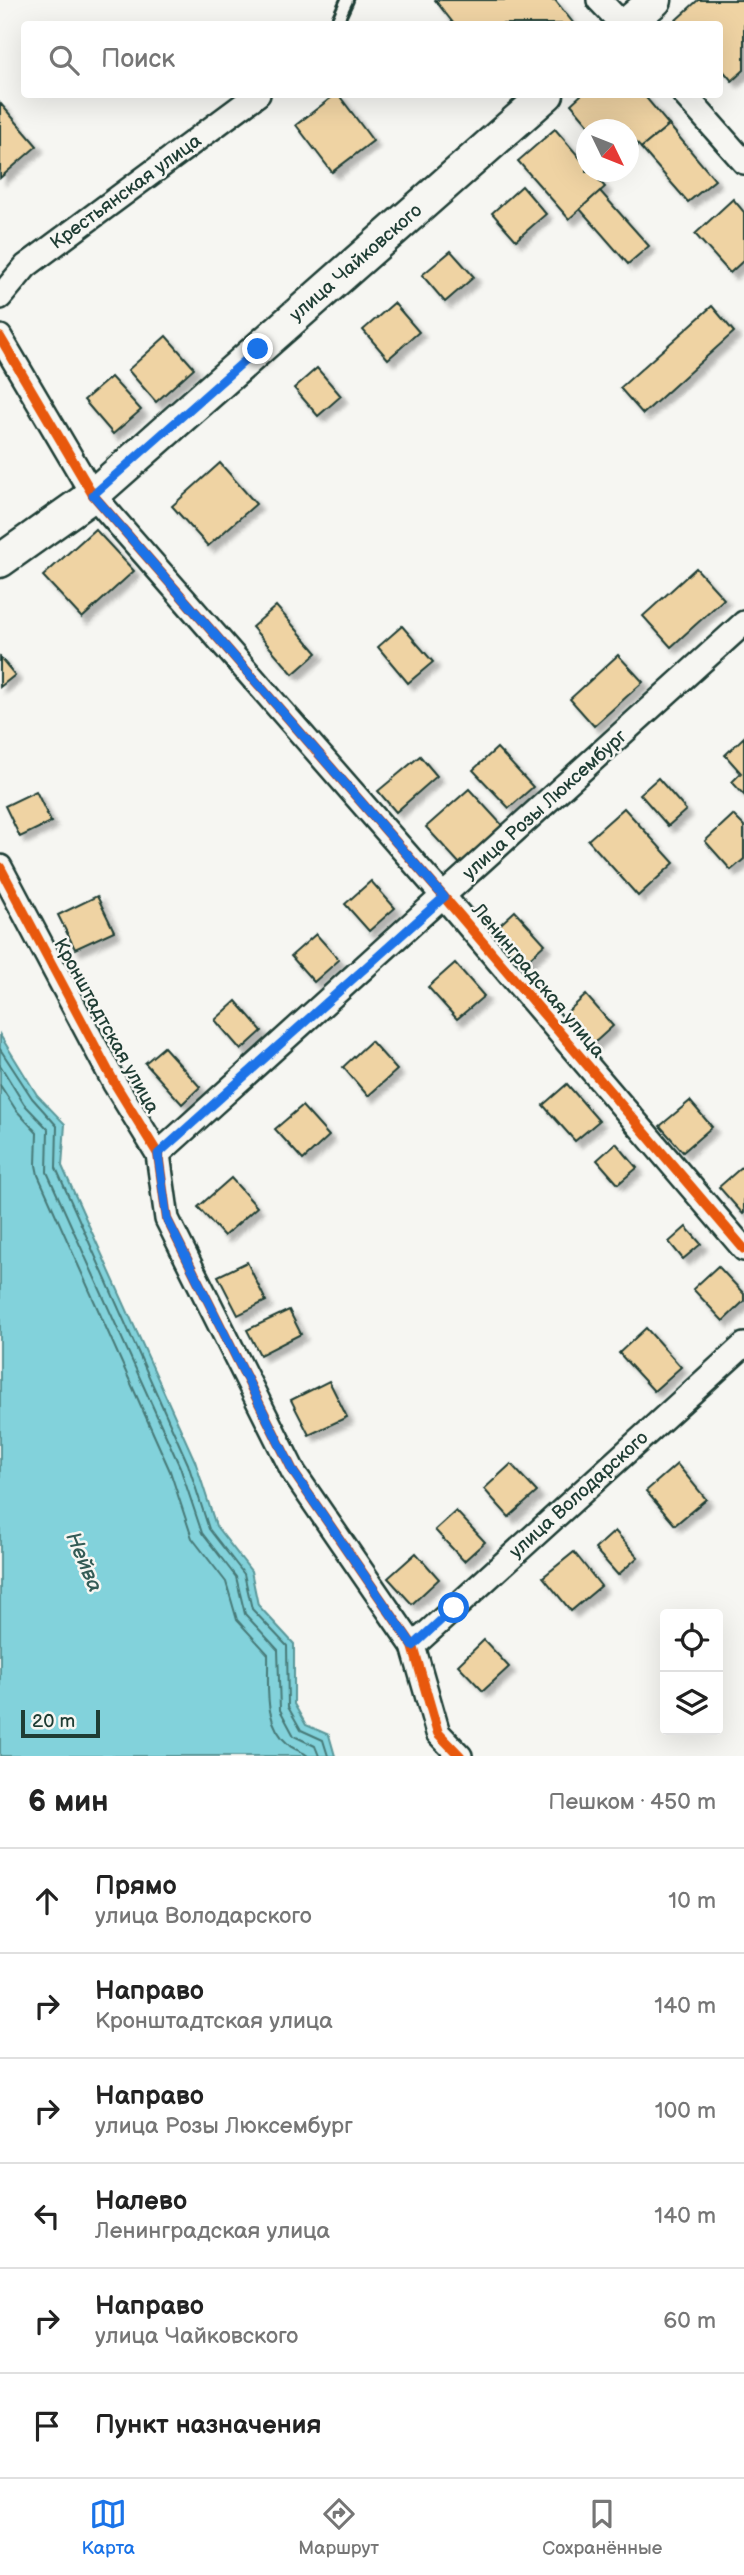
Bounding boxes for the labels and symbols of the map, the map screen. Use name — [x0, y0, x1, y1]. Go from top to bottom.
north arrow — [576, 119, 639, 182]
street label: Крестьянская улица — [46, 129, 206, 255]
street label: улица Чайковского — [285, 199, 427, 327]
route end — [242, 333, 273, 364]
street label: улица Розы Люксембург — [458, 725, 632, 885]
street label: Ленинградская улица — [466, 898, 609, 1063]
street label: Кронштадтская улица — [48, 934, 164, 1118]
street label: улица Володарского — [505, 1426, 653, 1563]
water label: Нейва — [60, 1528, 108, 1596]
route start — [438, 1592, 469, 1623]
scale bar — [21, 1707, 100, 1739]

